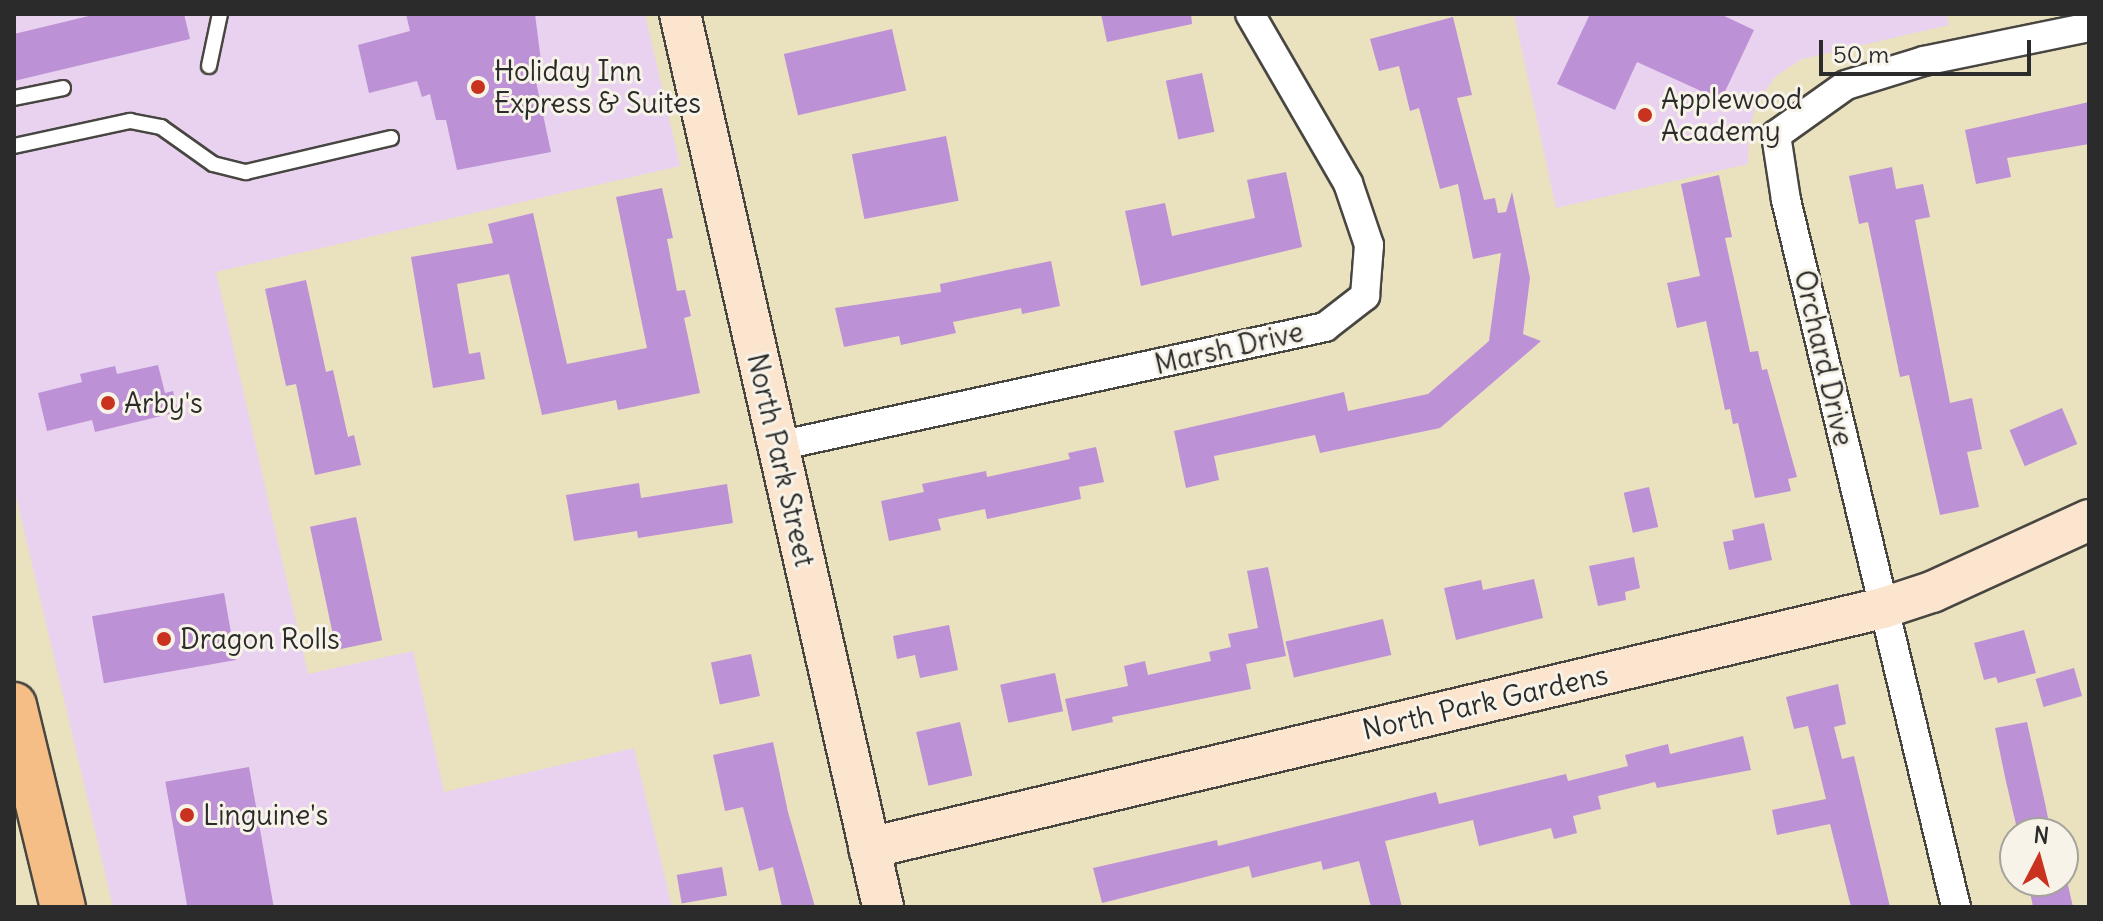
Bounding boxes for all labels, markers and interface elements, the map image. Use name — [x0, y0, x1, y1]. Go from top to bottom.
scale bar — [1823, 24, 2035, 74]
text: 50 m — [1833, 39, 1889, 69]
place label: Holiday Inn Express & Suites — [494, 54, 701, 120]
marker: Holiday Inn Express & Suites — [469, 78, 487, 96]
place label: Applewood Academy — [1661, 82, 1802, 148]
marker: Applewood Academy — [1636, 106, 1654, 124]
street label: Orchard Drive — [1787, 267, 1861, 449]
street label: Marsh Drive — [1151, 315, 1307, 381]
street label: North Park Street — [740, 350, 822, 570]
place label: Arby's — [124, 386, 203, 420]
marker: Arby's — [99, 394, 117, 412]
place label: Dragon Rolls — [180, 622, 340, 656]
marker: Dragon Rolls — [155, 630, 173, 648]
street label: North Park Gardens — [1359, 657, 1611, 747]
place label: Linguine's — [203, 798, 328, 832]
marker: Linguine's — [178, 806, 196, 824]
north arrow — [1999, 817, 2079, 897]
text: N — [2032, 820, 2050, 850]

